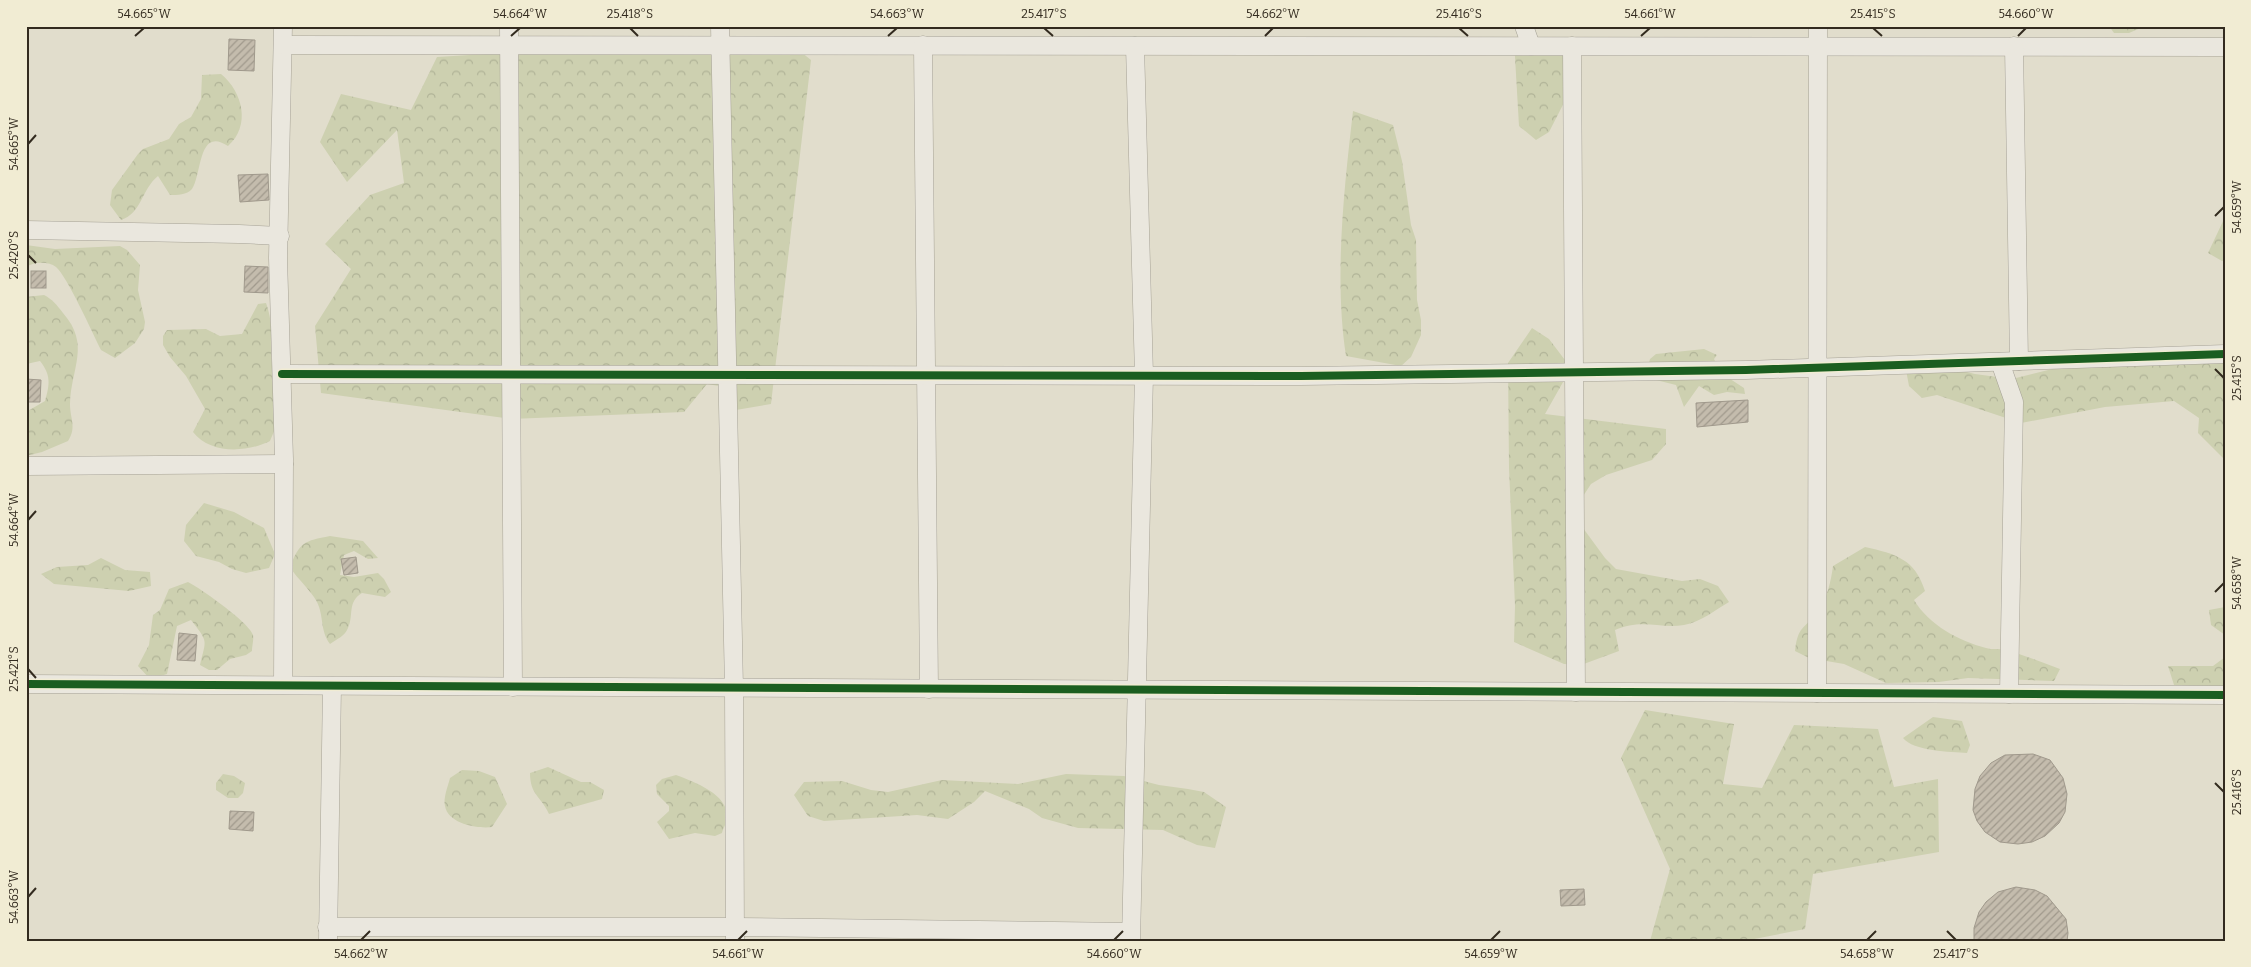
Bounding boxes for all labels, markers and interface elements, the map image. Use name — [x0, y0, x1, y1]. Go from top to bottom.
text: 54.665°W — [117, 7, 171, 21]
text: 54.664°W — [493, 7, 548, 21]
text: 25.418°S — [607, 7, 653, 21]
text: 54.663°W — [870, 7, 925, 21]
text: 25.417°S — [1021, 7, 1067, 21]
text: 54.662°W — [1246, 7, 1301, 21]
text: 25.416°S — [1436, 7, 1482, 21]
text: 54.661°W — [1624, 7, 1676, 21]
text: 25.415°S — [1850, 7, 1896, 21]
text: 54.660°W — [1999, 7, 2054, 21]
text: 54.665°W — [7, 117, 21, 171]
text: 54.659°W — [2230, 180, 2244, 234]
text: 25.420°S — [7, 231, 21, 279]
text: 25.415°S — [2230, 355, 2244, 401]
text: 54.664°W — [7, 492, 21, 547]
text: 54.658°W — [2230, 555, 2244, 610]
text: 25.421°S — [7, 646, 21, 692]
text: 25.416°S — [2230, 769, 2244, 815]
text: 54.663°W — [7, 869, 21, 924]
text: 54.662°W — [334, 947, 389, 961]
text: 54.661°W — [712, 947, 764, 961]
text: 54.660°W — [1087, 947, 1142, 961]
text: 54.659°W — [1464, 947, 1518, 961]
text: 54.658°W — [1840, 947, 1895, 961]
text: 25.417°S — [1933, 947, 1979, 961]

